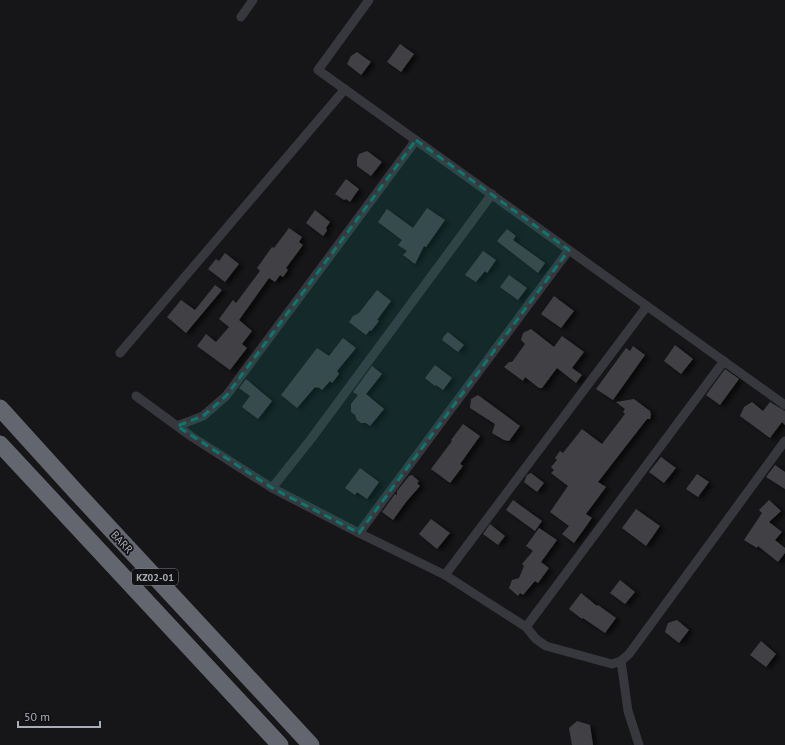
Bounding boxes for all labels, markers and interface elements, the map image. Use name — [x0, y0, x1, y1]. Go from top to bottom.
street label: BARR — [108, 528, 136, 557]
road number: KZ02-01 — [132, 569, 178, 585]
scale bar — [18, 703, 100, 729]
text: 50 m — [24, 709, 50, 724]

